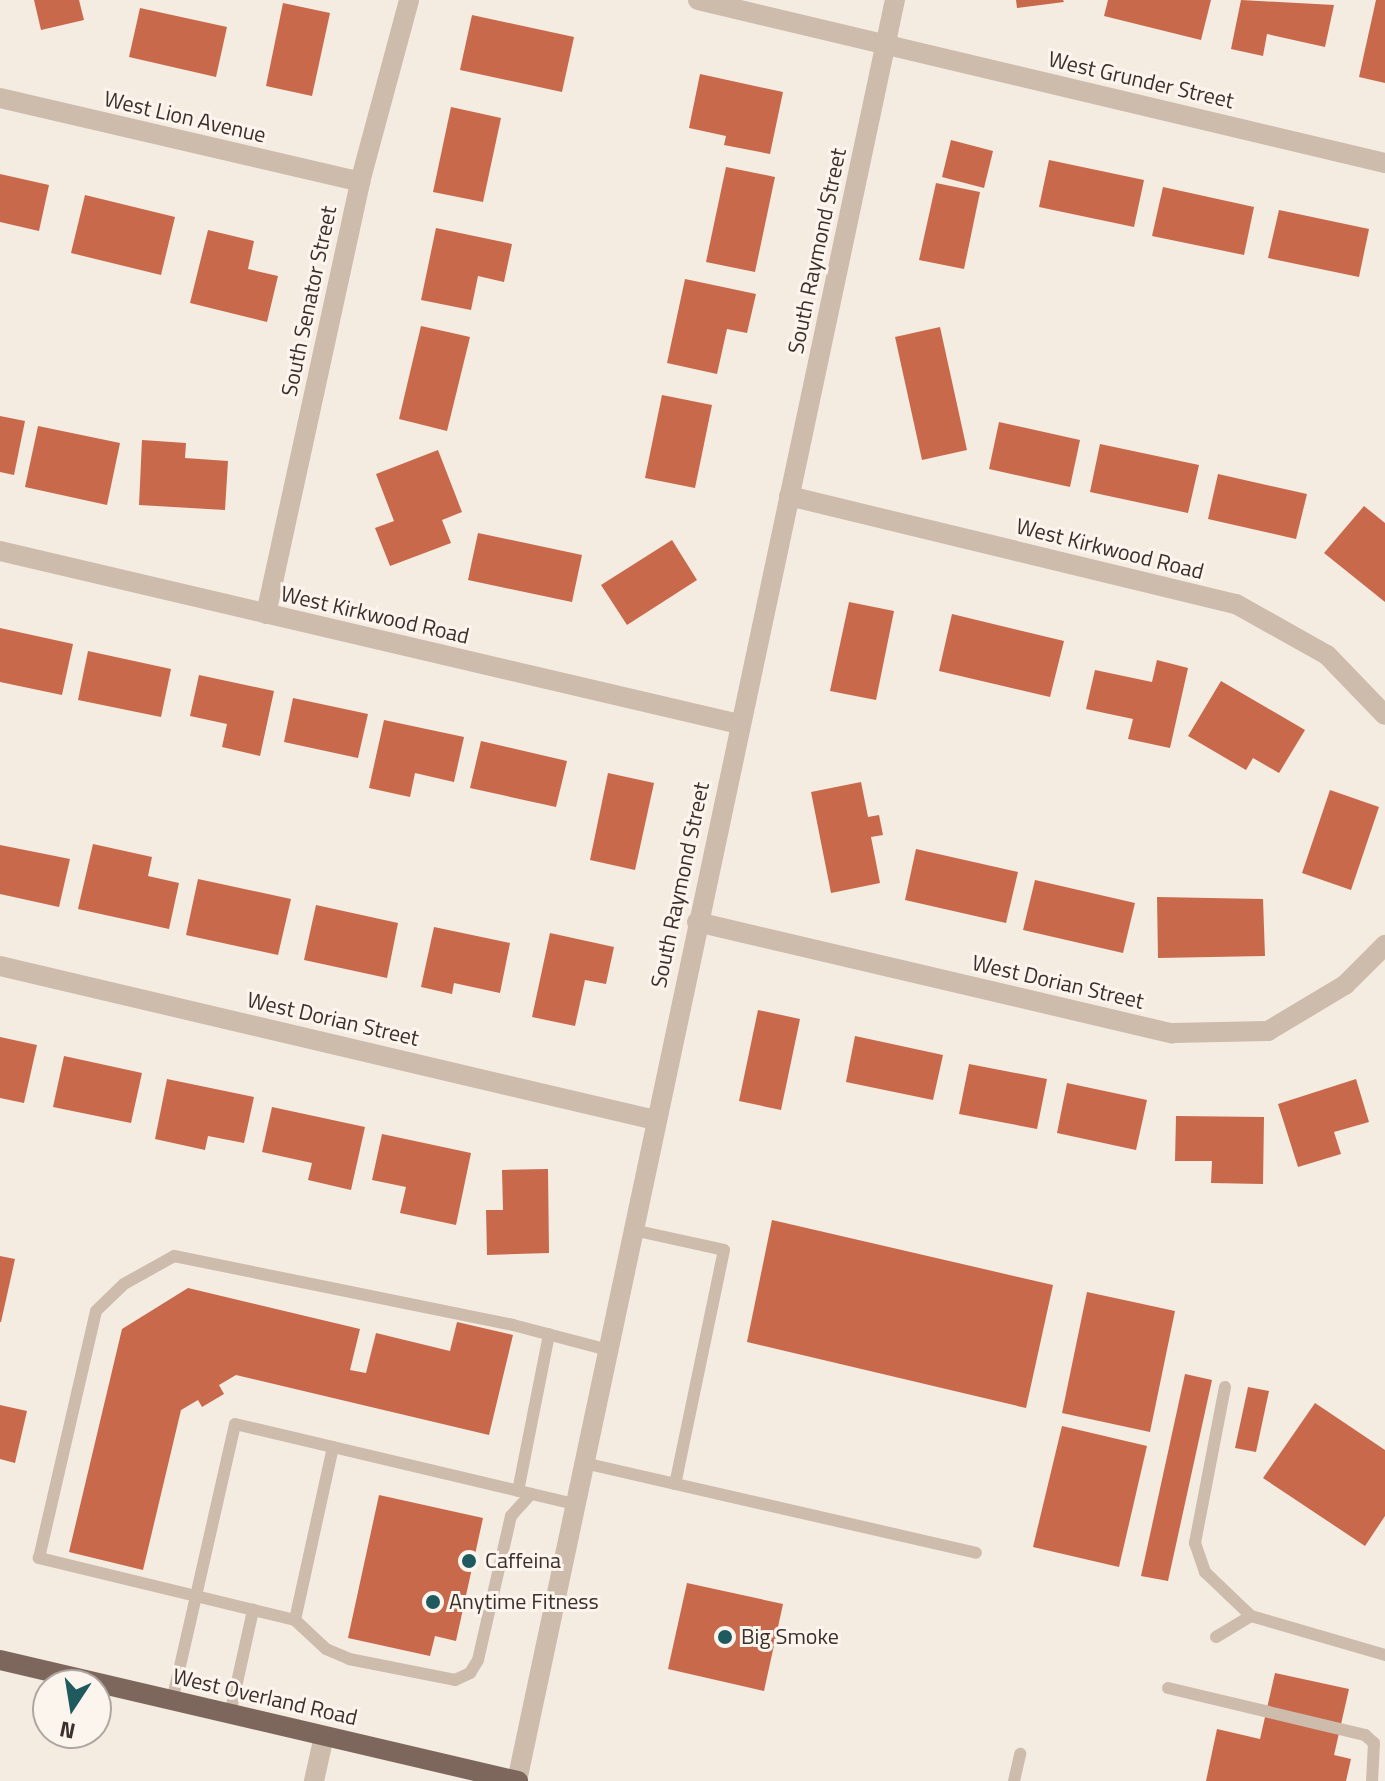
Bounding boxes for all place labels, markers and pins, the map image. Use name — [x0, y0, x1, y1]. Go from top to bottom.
place label: Caffeina — [485, 1548, 561, 1574]
marker: Caffeina — [460, 1552, 478, 1570]
place label: Anytime Fitness — [449, 1589, 599, 1615]
marker: Anytime Fitness — [424, 1593, 442, 1611]
place label: Big Smoke — [741, 1624, 839, 1650]
marker: Big Smoke — [716, 1628, 734, 1646]

